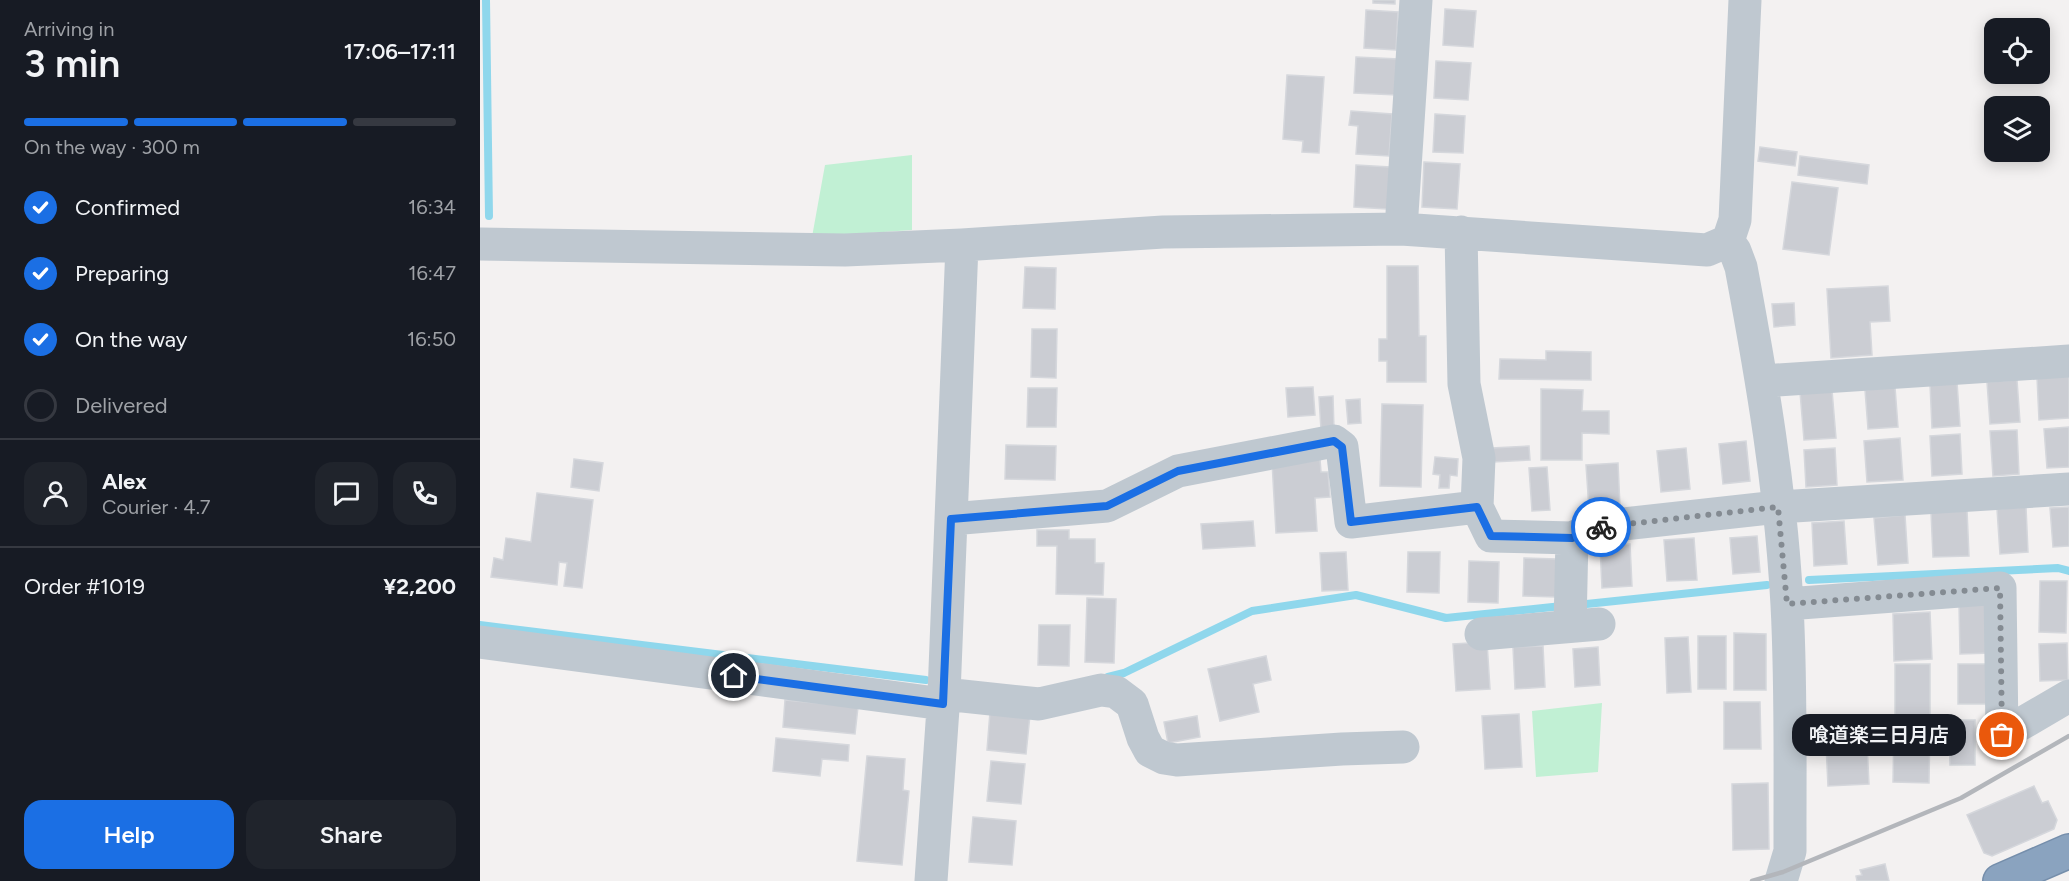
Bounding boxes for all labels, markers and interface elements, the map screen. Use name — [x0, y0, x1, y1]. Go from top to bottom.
text: Arriving in — [24, 17, 114, 41]
map controls — [1984, 18, 2050, 162]
button: locate — [1984, 18, 2050, 84]
text: 17:06–17:11 — [344, 38, 456, 65]
text: 3 min — [24, 40, 120, 87]
button: layers — [1984, 96, 2050, 162]
text: On the way · 300 m — [24, 135, 200, 159]
icon: check — [24, 191, 57, 224]
text: Confirmed — [75, 194, 180, 221]
text: 16:34 — [408, 195, 456, 219]
icon: check — [24, 257, 57, 290]
text: Preparing — [75, 260, 169, 287]
text: 16:47 — [408, 261, 456, 285]
icon: check — [24, 323, 57, 356]
text: On the way — [75, 326, 187, 353]
text: 16:50 — [407, 327, 456, 351]
text: Delivered — [75, 392, 168, 419]
button: person — [24, 462, 87, 525]
button: chat — [315, 462, 378, 525]
button: phone — [393, 462, 456, 525]
text: Alex — [102, 468, 147, 495]
text: Courier · 4.7 — [102, 495, 211, 519]
courier — [1571, 497, 1631, 557]
icon: bike — [1585, 511, 1618, 544]
text: Order #1019 — [24, 573, 145, 600]
text: ¥2,200 — [383, 573, 456, 600]
pin — [708, 650, 759, 701]
icon: home — [717, 659, 750, 692]
pin — [1976, 709, 2027, 760]
callout: 喰道楽三日月店 — [1792, 714, 1966, 756]
icon: bag — [1985, 718, 2018, 751]
text: 喰道楽三日月店 — [1809, 723, 1949, 747]
button: Help — [24, 800, 234, 869]
button: Share — [246, 800, 456, 869]

